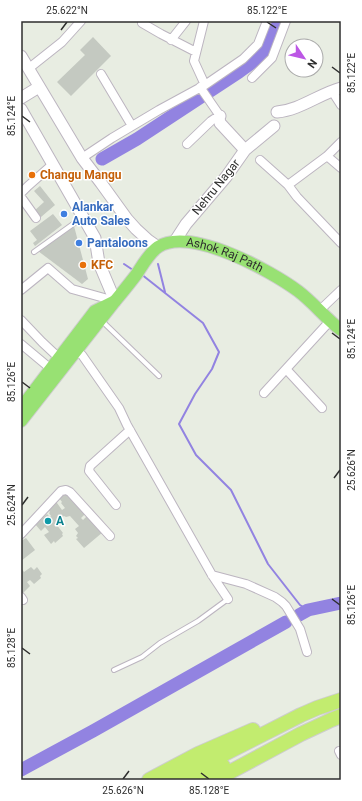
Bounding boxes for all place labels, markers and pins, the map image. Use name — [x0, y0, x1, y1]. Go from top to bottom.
place label: Changu Mangu — [40, 168, 122, 182]
marker: Changu Mangu — [27, 170, 37, 180]
place label: Alankar Auto Sales — [72, 200, 130, 228]
marker: Alankar Auto Sales — [59, 209, 69, 219]
place label: Pantaloons — [87, 236, 148, 250]
marker: Pantaloons — [74, 238, 84, 248]
place label: KFC — [91, 258, 113, 272]
marker: KFC — [78, 260, 88, 270]
place label: A — [56, 514, 65, 528]
marker: A — [43, 516, 53, 526]

